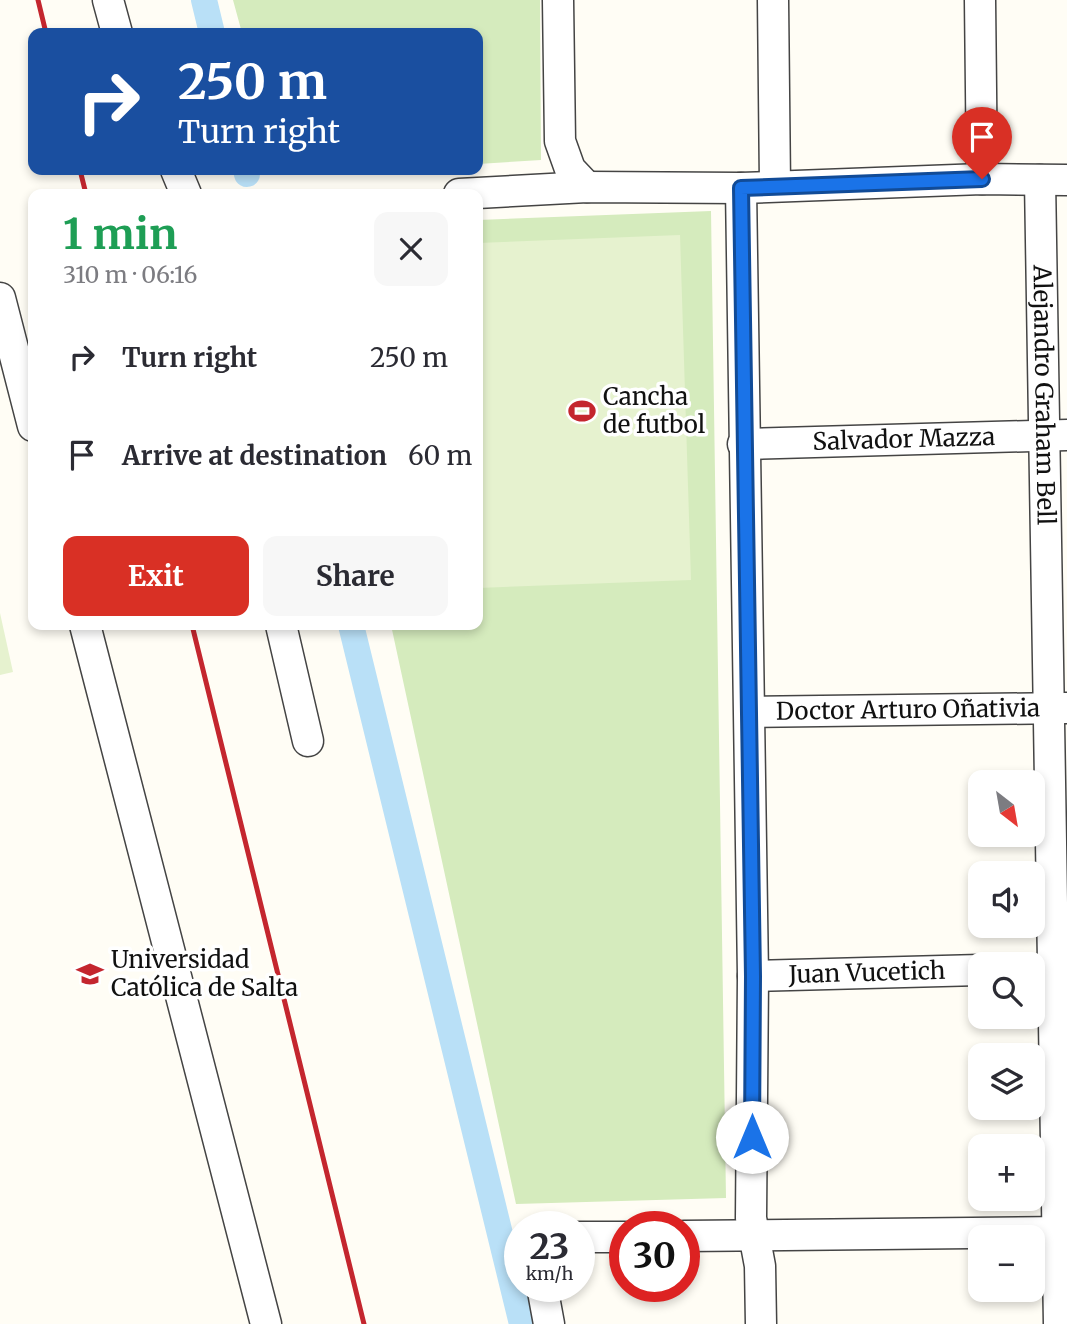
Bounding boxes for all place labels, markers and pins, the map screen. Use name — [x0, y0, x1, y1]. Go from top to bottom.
pin — [952, 107, 1012, 179]
place label: Cancha de futbol — [603, 381, 705, 440]
sports icon: Cancha de futbol — [567, 396, 597, 426]
place label: Universidad Católica de Salta — [111, 944, 298, 1003]
school or university icon: Universidad Católica de Salta — [75, 959, 105, 989]

